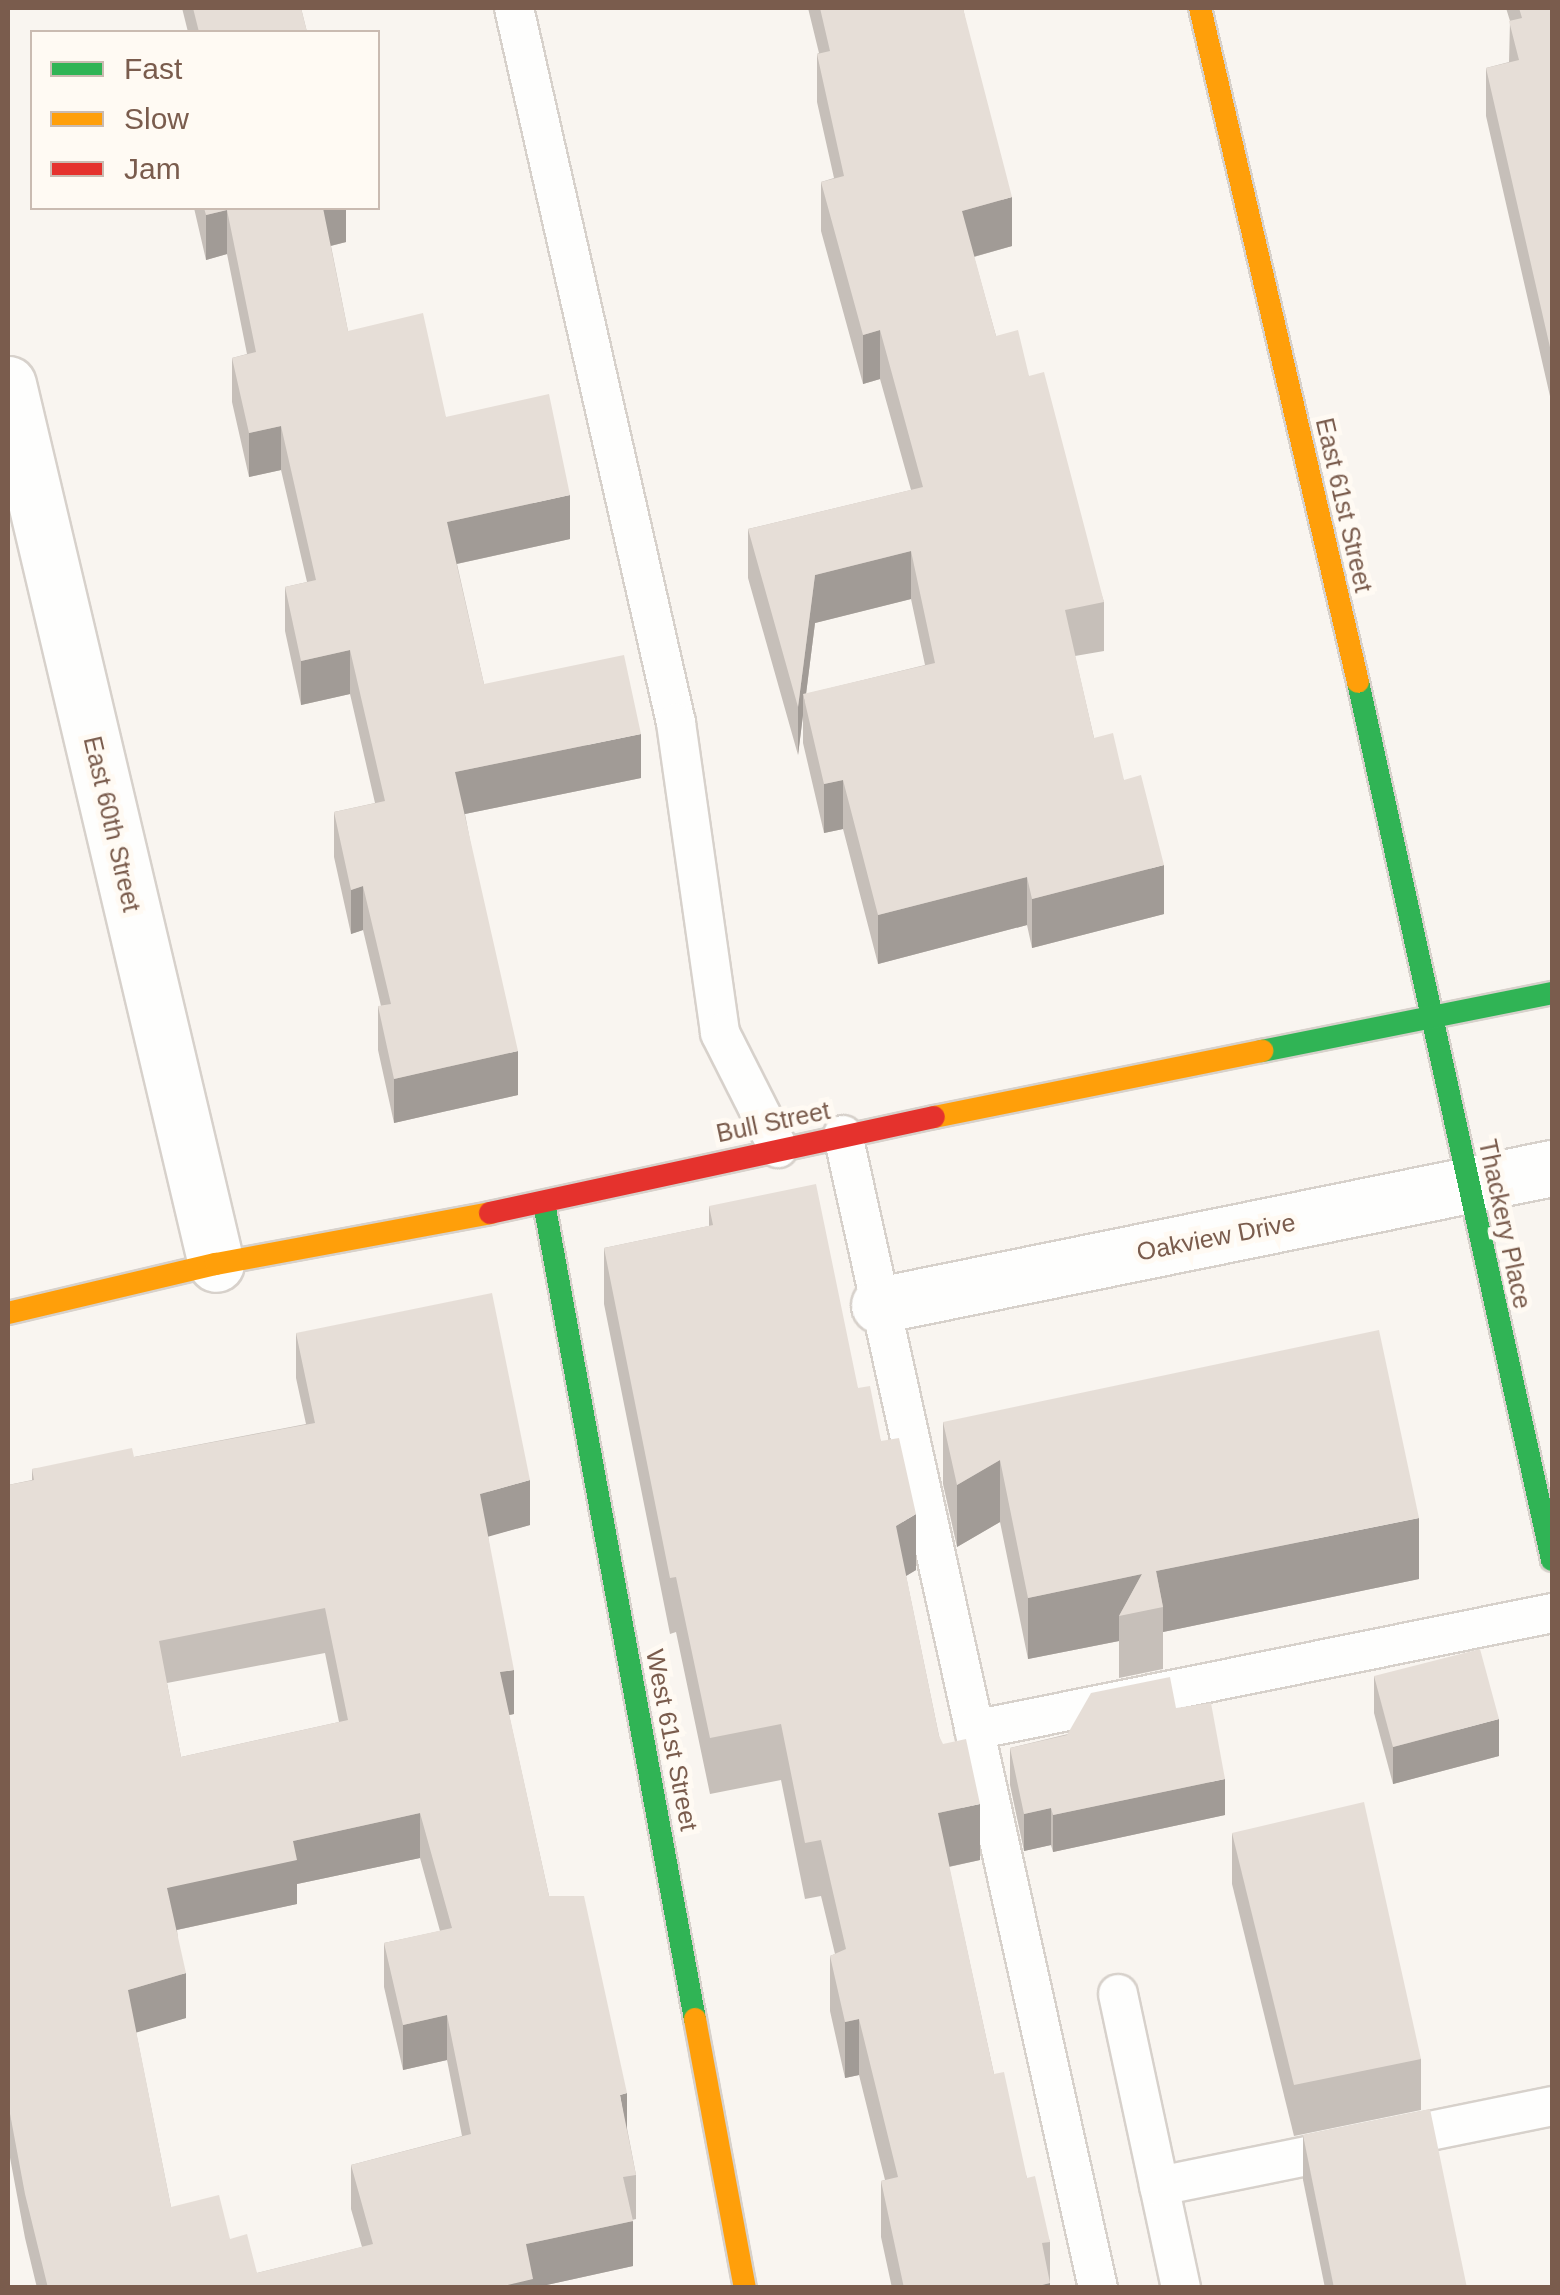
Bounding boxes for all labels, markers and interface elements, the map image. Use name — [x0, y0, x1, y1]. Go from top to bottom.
legend — [30, 30, 380, 210]
text: Fast — [124, 52, 182, 85]
text: Slow — [124, 102, 189, 135]
text: Jam — [124, 152, 181, 185]
street label: East 61st Street — [1309, 415, 1379, 595]
street label: East 60th Street — [77, 733, 147, 915]
street label: Bull Street — [713, 1095, 833, 1149]
street label: Thackery Place — [1472, 1137, 1538, 1311]
street label: Oakview Drive — [1134, 1207, 1298, 1267]
street label: West 61st Street — [640, 1647, 704, 1833]

